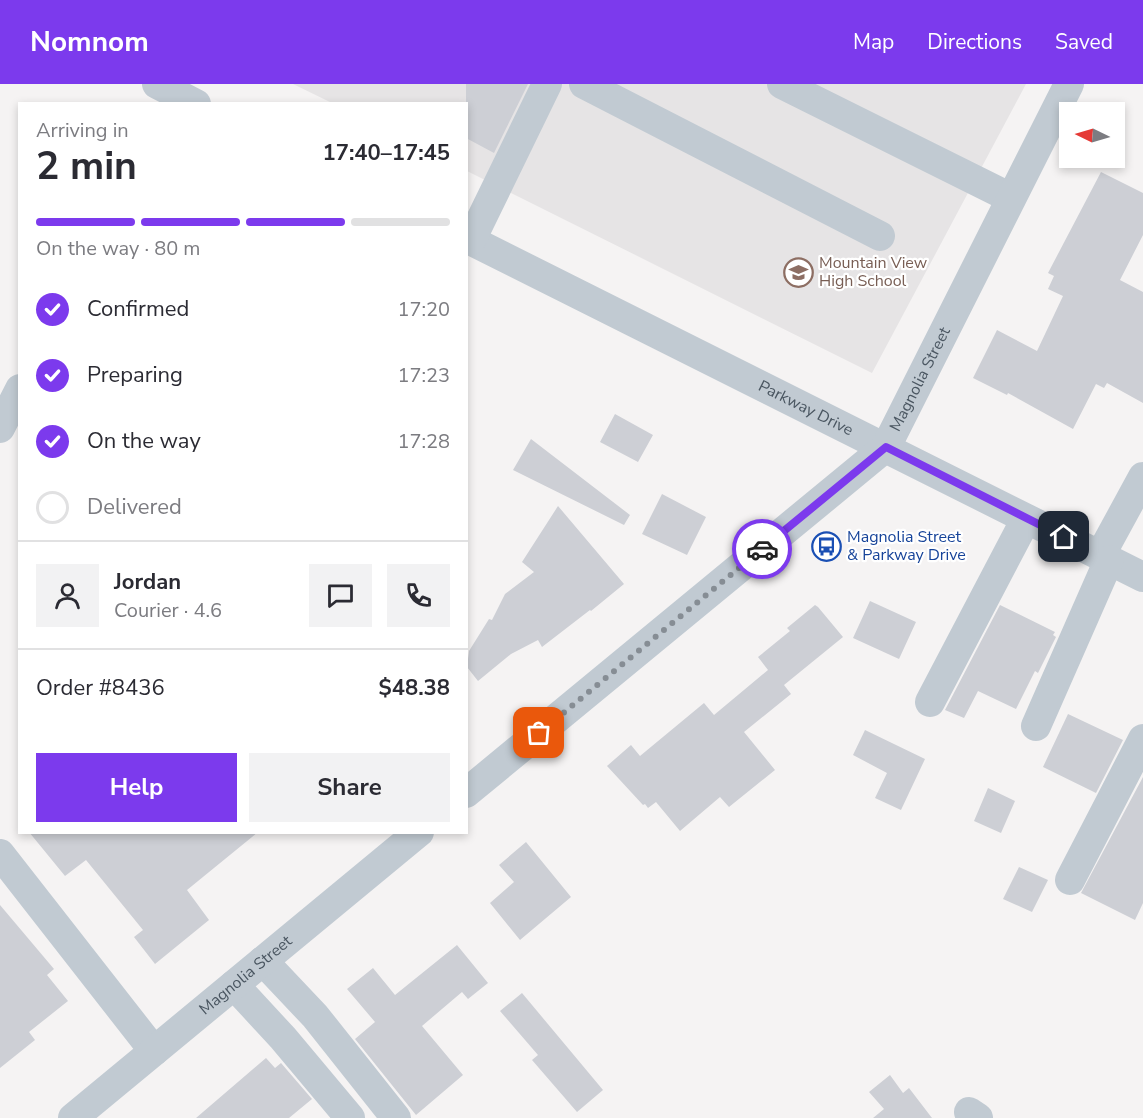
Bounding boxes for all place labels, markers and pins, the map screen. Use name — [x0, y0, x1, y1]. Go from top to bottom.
place label: Mountain View High School — [819, 252, 928, 292]
school or university icon: Mountain View High School — [782, 256, 814, 288]
pin — [1038, 511, 1089, 562]
place label: Magnolia Street & Parkway Drive — [847, 526, 966, 566]
bus stop icon: Magnolia Street & Parkway Drive — [810, 530, 842, 562]
pin — [513, 707, 564, 758]

